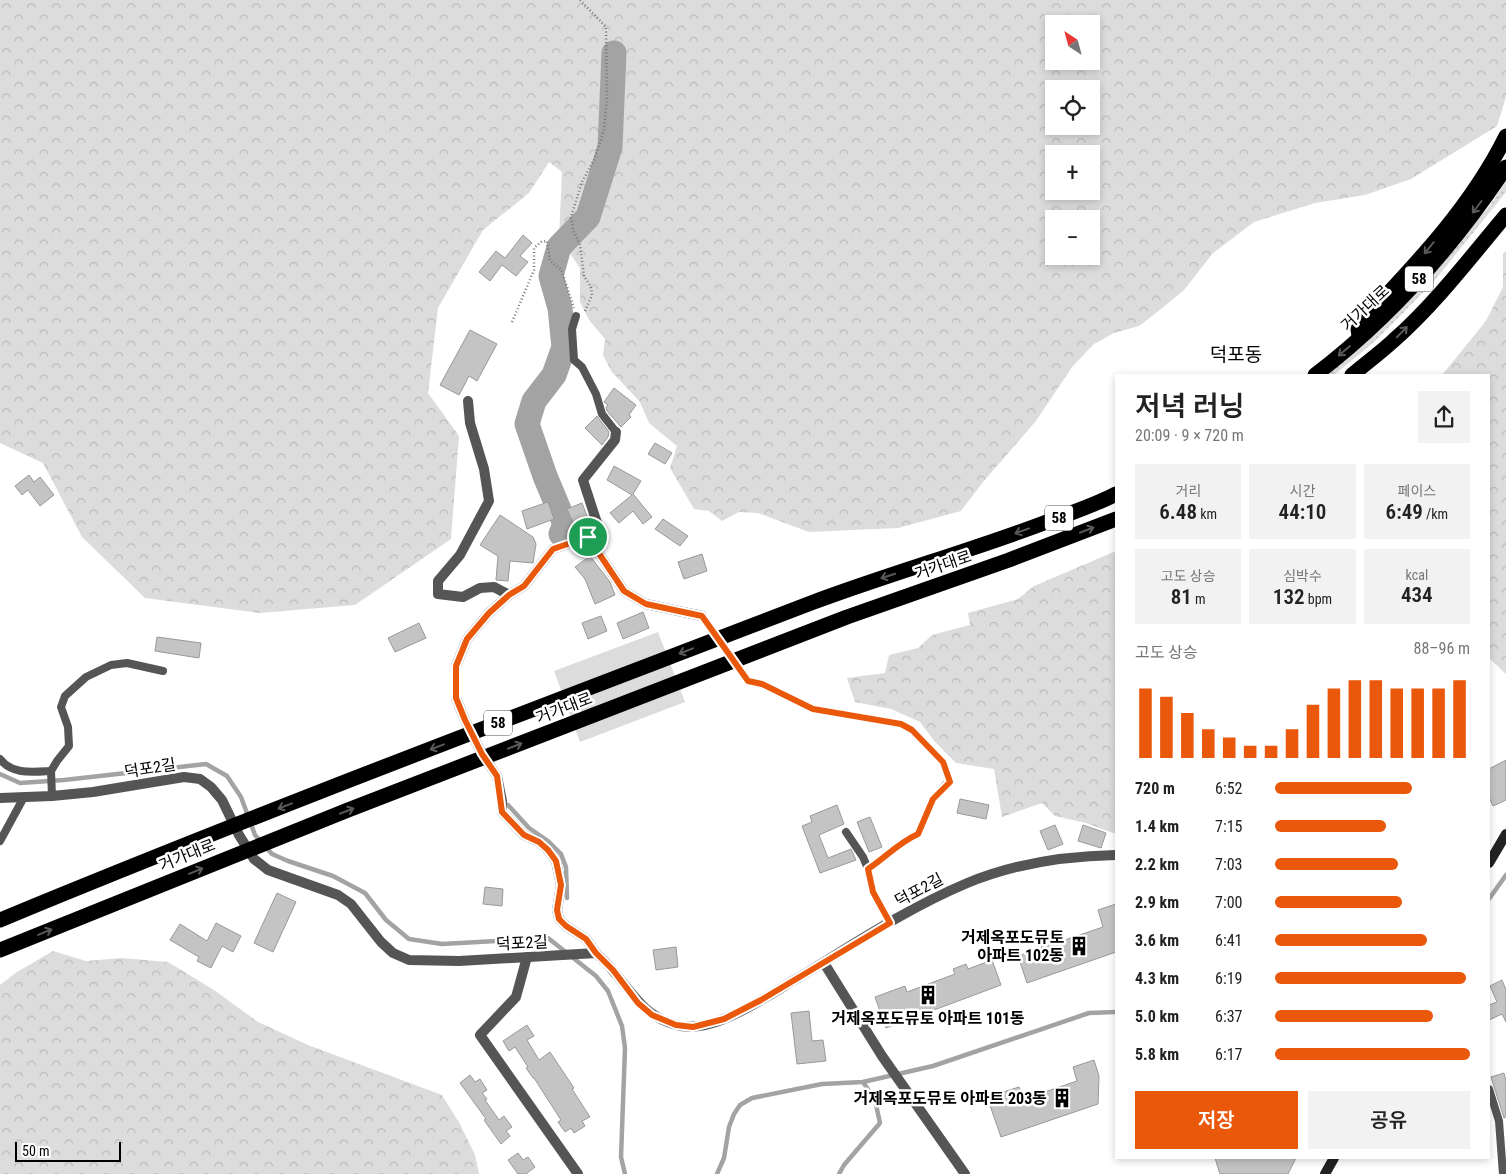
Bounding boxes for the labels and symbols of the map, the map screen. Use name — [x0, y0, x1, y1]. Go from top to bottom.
north arrow — [1045, 15, 1100, 70]
one-way arrow — [1472, 200, 1482, 214]
one-way arrow — [1423, 241, 1434, 254]
road number: 58 — [1405, 266, 1433, 292]
street label: 거가대로 — [1337, 281, 1393, 335]
one-way arrow — [1396, 326, 1408, 339]
district label: 덕포동 — [1210, 343, 1262, 366]
one-way arrow — [1337, 346, 1350, 357]
road number: 58 — [1045, 506, 1073, 530]
pin — [567, 516, 609, 558]
one-way arrow — [1079, 525, 1094, 534]
one-way arrow — [1015, 527, 1030, 536]
street label: 거가대로 — [912, 546, 974, 584]
one-way arrow — [880, 572, 896, 582]
one-way arrow — [679, 647, 695, 656]
street label: 거가대로 — [533, 688, 595, 727]
road number: 58 — [484, 710, 512, 736]
one-way arrow — [507, 741, 522, 750]
one-way arrow — [430, 743, 445, 752]
street label: 덕포2길 — [123, 755, 177, 781]
one-way arrow — [278, 802, 294, 811]
one-way arrow — [339, 806, 354, 815]
street label: 거가대로 — [156, 835, 218, 875]
one-way arrow — [188, 866, 203, 875]
street label: 덕포2길 — [892, 869, 946, 911]
one-way arrow — [37, 926, 52, 936]
place label: 거제옥포도뮤토 아파트 102동 — [961, 928, 1064, 965]
street label: 덕포2길 — [496, 932, 548, 954]
building icon: 거제옥포도뮤토 아파트 102동 — [1068, 935, 1090, 957]
building icon: 거제옥포도뮤토 아파트 101동 — [917, 984, 939, 1006]
place label: 거제옥포도뮤토 아파트 101동 — [831, 1009, 1025, 1028]
building icon: 거제옥포도뮤토 아파트 203동 — [1051, 1087, 1073, 1109]
place label: 거제옥포도뮤토 아파트 203동 — [853, 1089, 1047, 1108]
scale bar — [15, 1139, 121, 1162]

